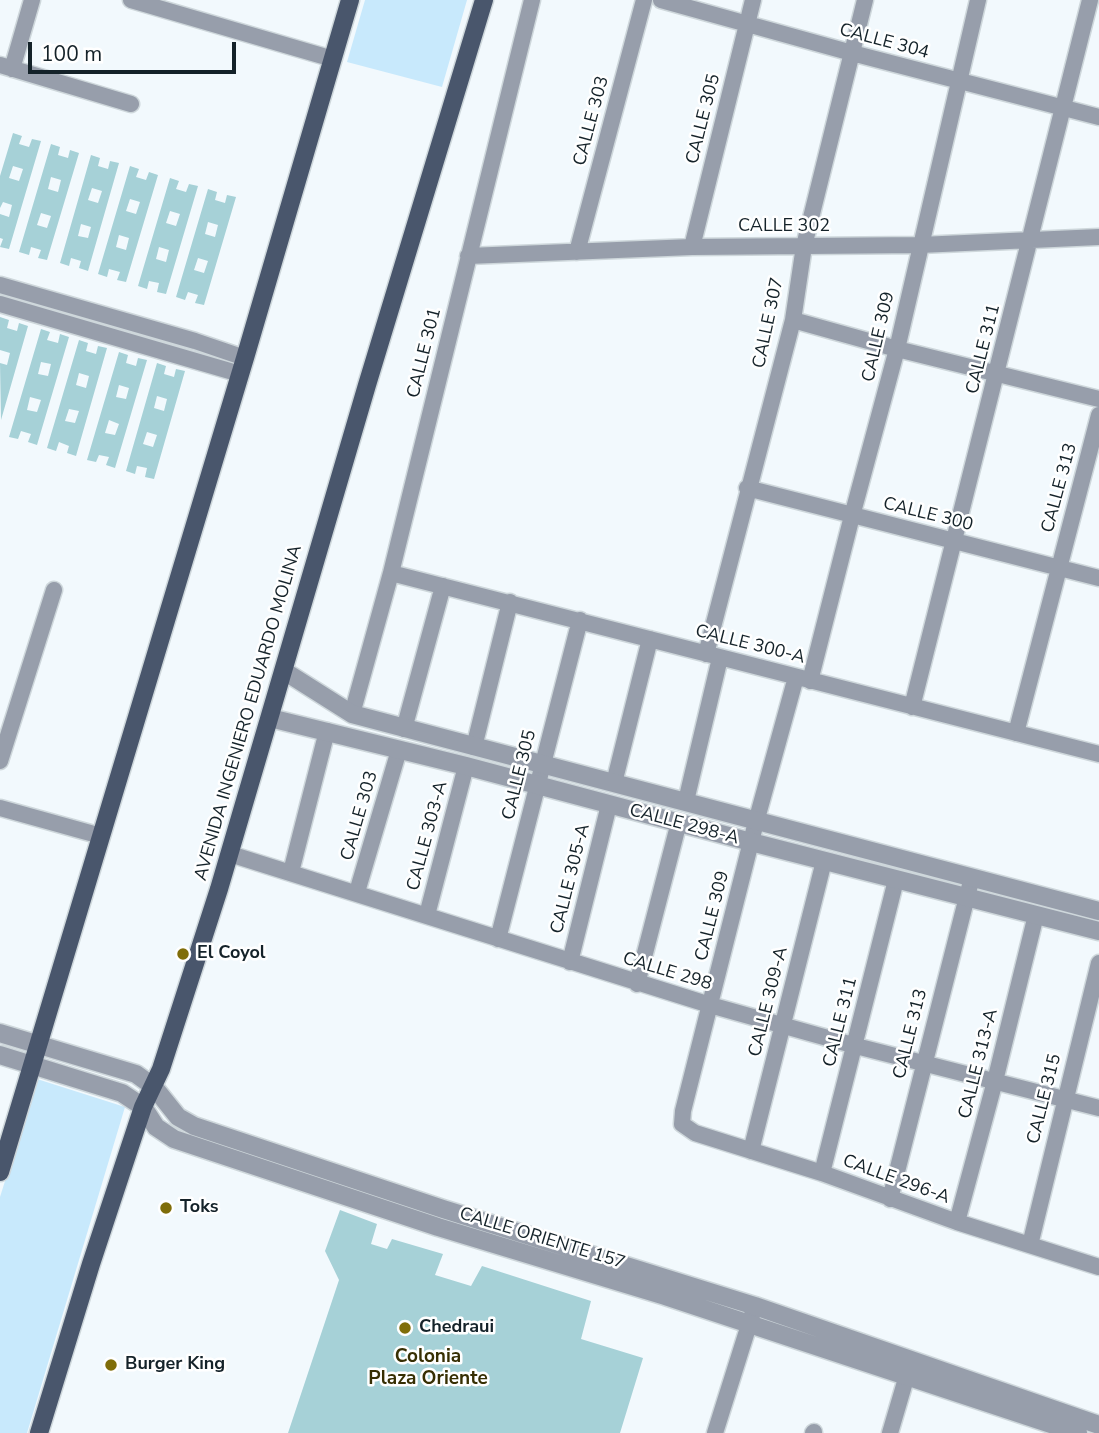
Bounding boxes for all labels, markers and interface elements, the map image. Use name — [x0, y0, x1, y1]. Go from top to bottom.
street label: CALLE 304 — [837, 20, 931, 64]
scale bar — [32, 28, 240, 72]
text: 100 m — [41, 40, 102, 68]
street label: CALLE 305 — [682, 72, 726, 166]
street label: CALLE 303 — [570, 74, 614, 168]
street label: CALLE 302 — [738, 216, 830, 238]
street label: CALLE 307 — [749, 276, 789, 370]
street label: CALLE 309 — [858, 290, 900, 384]
street label: CALLE 311 — [962, 302, 1006, 396]
street label: CALLE 301 — [403, 306, 447, 400]
street label: CALLE 313 — [1038, 441, 1082, 535]
street label: CALLE 300 — [881, 493, 975, 537]
street label: AVENIDA INGENIERO EDUARDO MOLINA — [191, 543, 307, 883]
street label: CALLE 300-A — [693, 621, 807, 669]
street label: CALLE 305 — [498, 728, 542, 822]
street label: CALLE 303 — [337, 769, 383, 863]
street label: CALLE 303-A — [403, 779, 453, 893]
street label: CALLE 298-A — [627, 800, 741, 850]
street label: CALLE 305-A — [547, 822, 595, 936]
street label: CALLE 309 — [691, 869, 735, 963]
place label: El Coyol — [197, 943, 266, 965]
street label: CALLE 309-A — [745, 945, 793, 1059]
marker: El Coyol — [175, 946, 191, 962]
street label: CALLE 298 — [620, 948, 714, 996]
street label: CALLE 311 — [819, 975, 863, 1069]
street label: CALLE 313 — [889, 987, 933, 1081]
street label: CALLE 313-A — [955, 1007, 1003, 1121]
street label: CALLE 315 — [1023, 1052, 1067, 1146]
street label: CALLE 296-A — [839, 1151, 953, 1209]
place label: Toks — [180, 1197, 218, 1219]
marker: Toks — [158, 1200, 174, 1216]
street label: CALLE ORIENTE 157 — [456, 1203, 628, 1275]
place label: Chedraui — [419, 1317, 494, 1339]
marker: Chedraui — [397, 1320, 413, 1336]
district label: Colonia Plaza Oriente — [368, 1346, 488, 1390]
place label: Burger King — [125, 1354, 225, 1376]
marker: Burger King — [103, 1357, 119, 1373]

